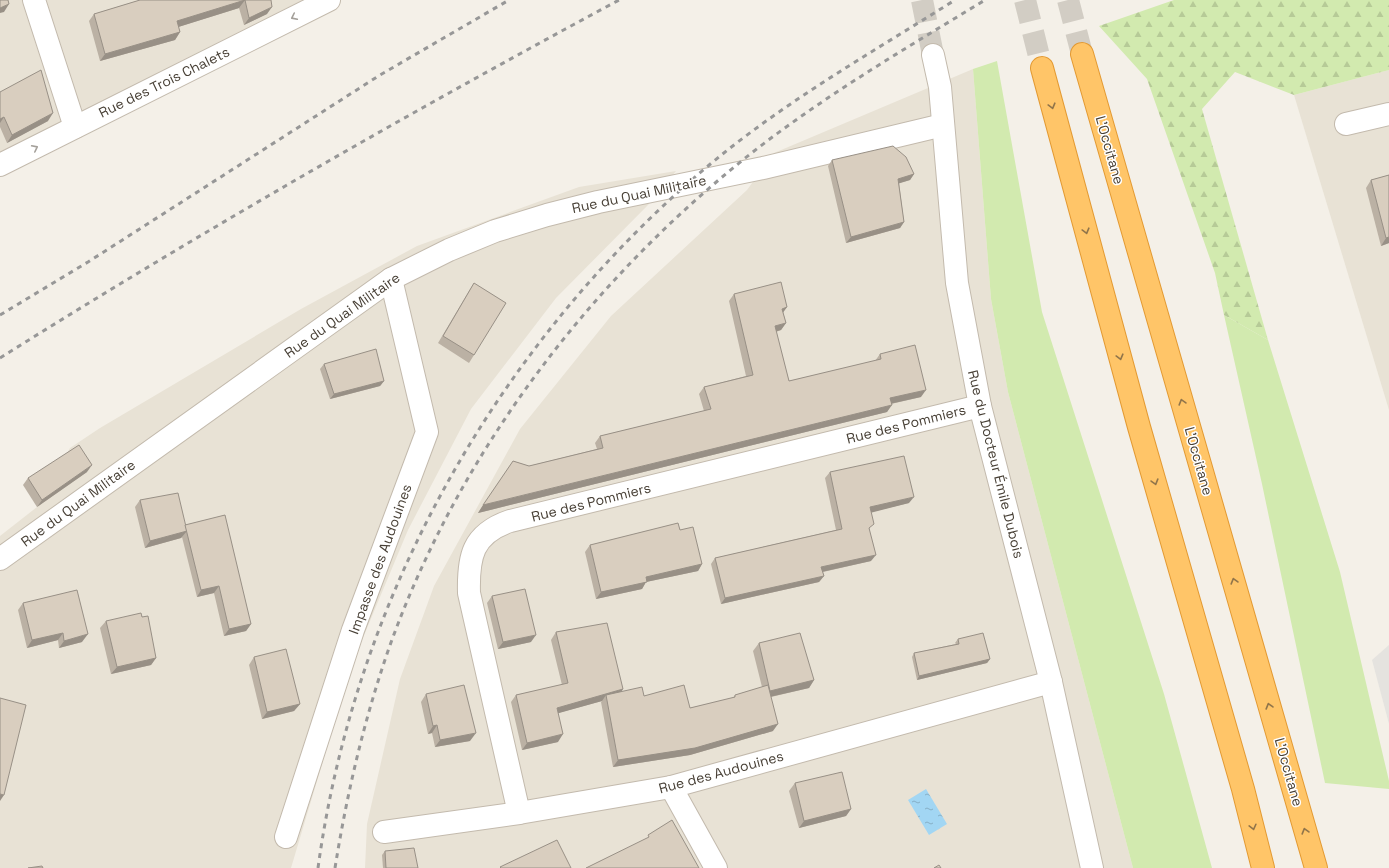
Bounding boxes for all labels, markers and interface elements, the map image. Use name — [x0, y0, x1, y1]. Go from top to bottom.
one-way arrow — [291, 13, 299, 20]
street label: Rue des Trois Chalets — [96, 42, 232, 122]
one-way arrow — [1047, 102, 1056, 109]
street label: L'Occitane — [1092, 114, 1128, 186]
one-way arrow — [30, 145, 38, 152]
street label: Rue du Quai Militaire — [570, 171, 708, 217]
one-way arrow — [1081, 228, 1090, 235]
street label: Rue du Quai Militaire — [281, 268, 403, 362]
one-way arrow — [1115, 353, 1124, 360]
street label: Rue du Docteur Émile Dubois — [964, 368, 1028, 560]
one-way arrow — [1178, 399, 1187, 406]
street label: Rue des Pommiers — [844, 400, 968, 448]
street label: L'Occitane — [1181, 425, 1217, 497]
street label: Rue du Quai Militaire — [17, 455, 139, 551]
street label: Rue des Pommiers — [529, 478, 653, 526]
one-way arrow — [1150, 478, 1159, 485]
street label: Impasse des Audouines — [344, 481, 416, 637]
one-way arrow — [1230, 577, 1239, 584]
one-way arrow — [1266, 702, 1274, 709]
street label: L'Occitane — [1271, 736, 1307, 808]
street label: Rue des Audouines — [657, 747, 785, 797]
one-way arrow — [1248, 824, 1256, 831]
one-way arrow — [1301, 827, 1310, 834]

